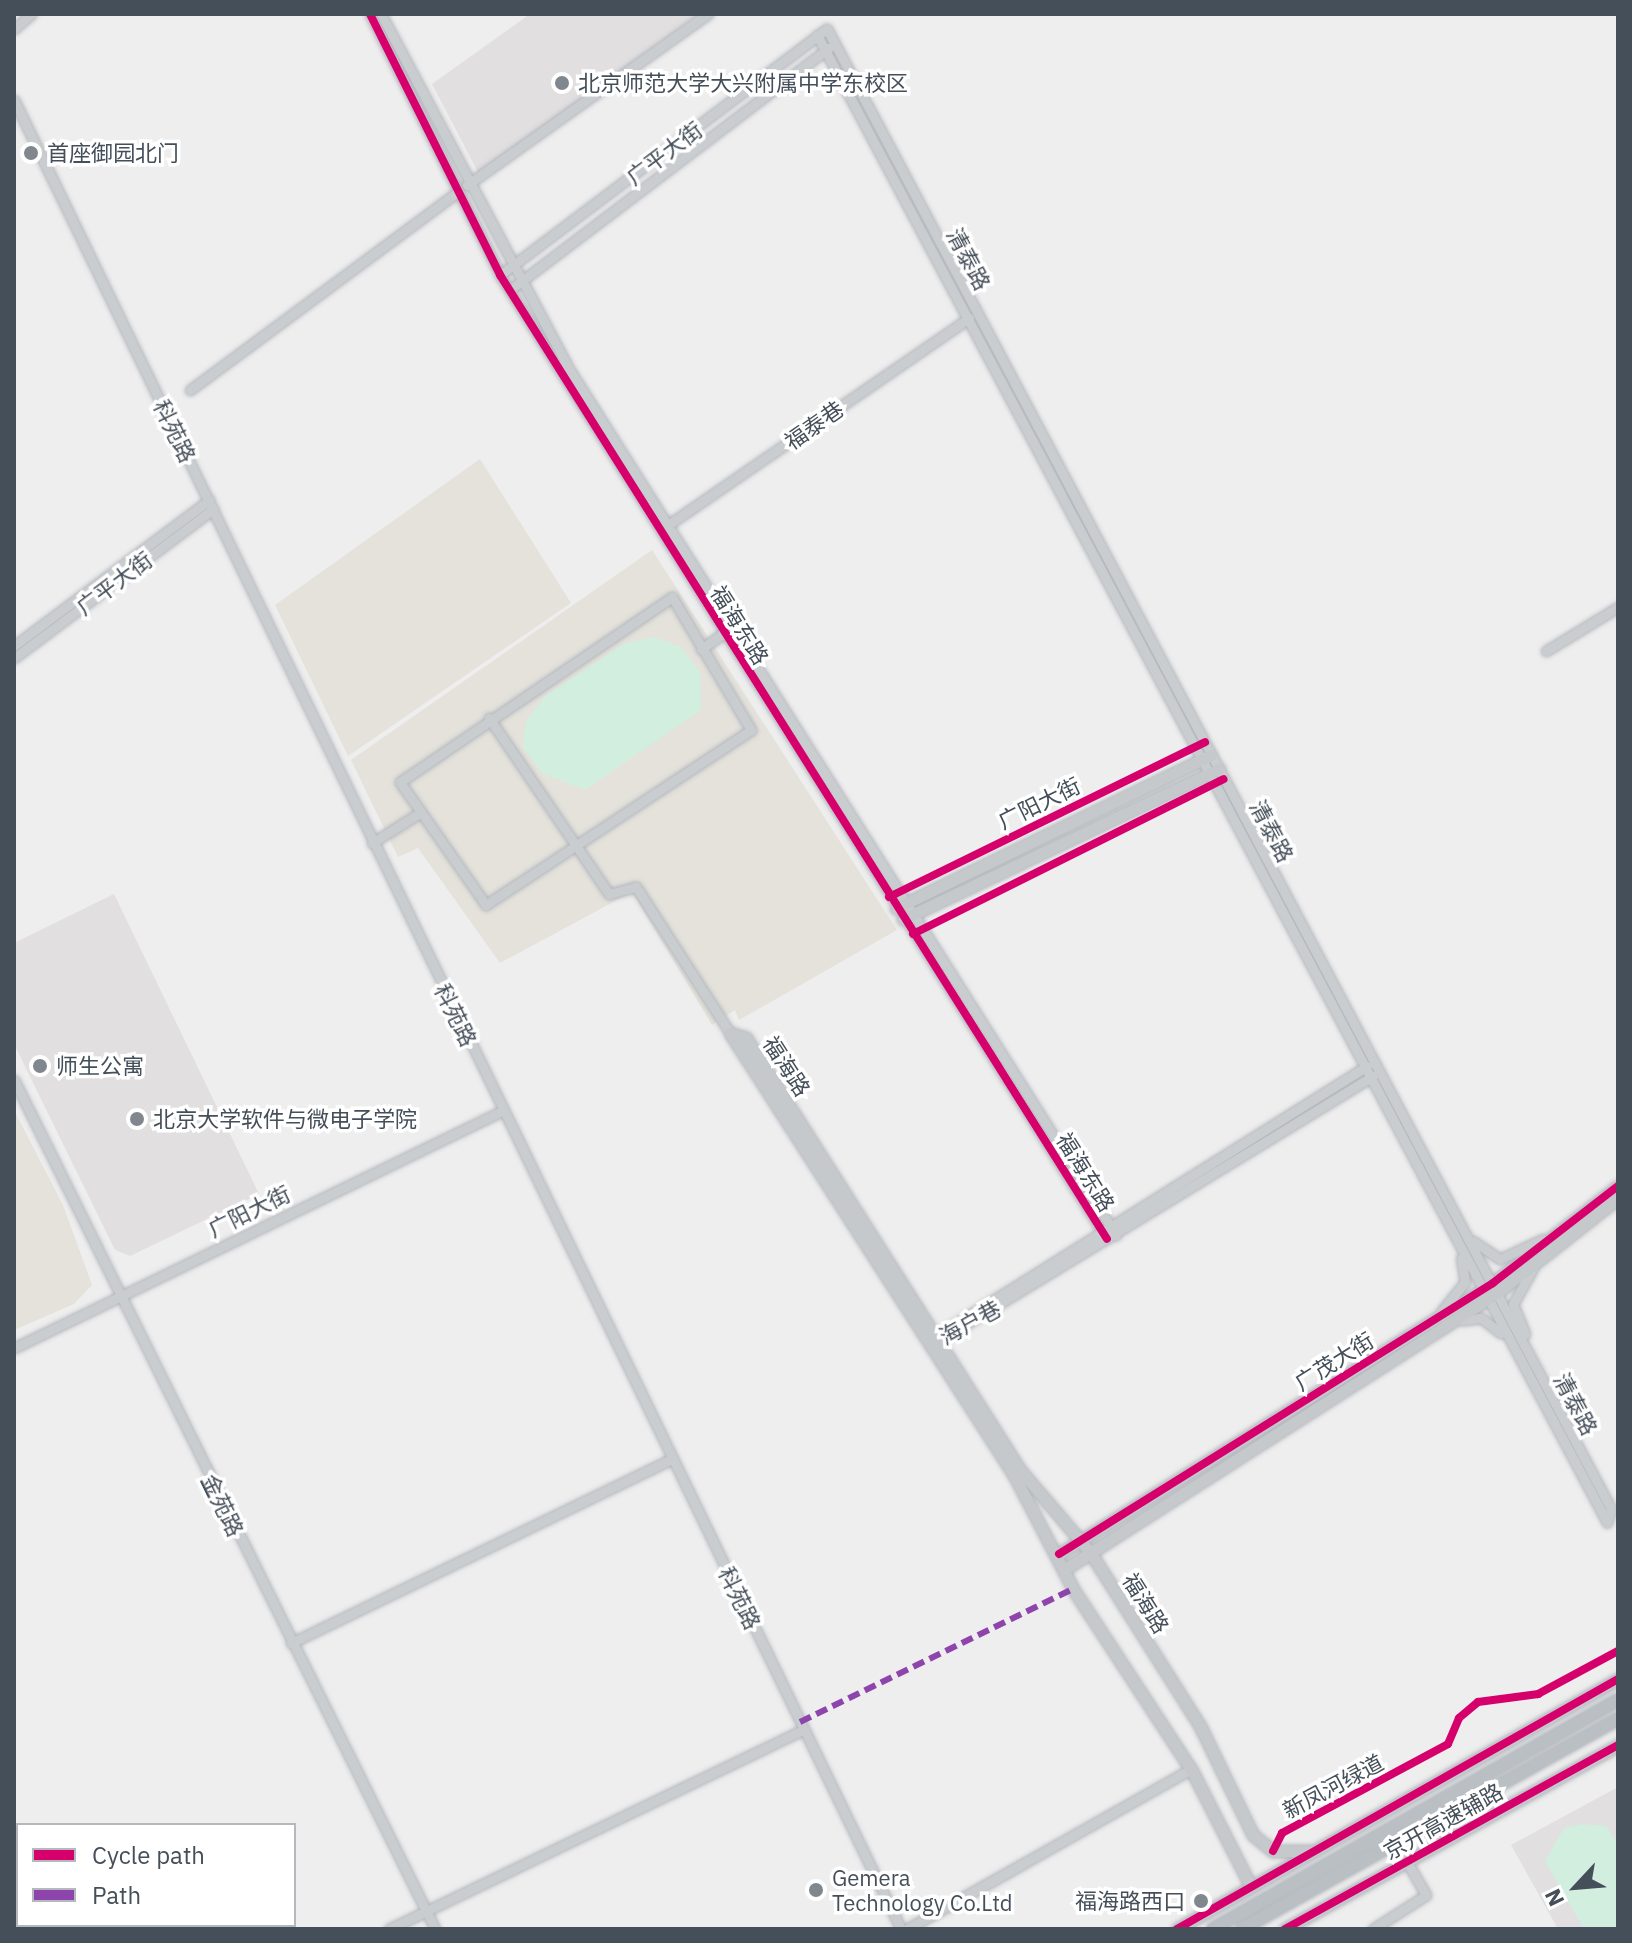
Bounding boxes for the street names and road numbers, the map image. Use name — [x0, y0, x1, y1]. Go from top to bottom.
street label: 广平大街 — [621, 116, 707, 190]
street label: 清泰路 — [942, 224, 996, 294]
street label: 福泰巷 — [779, 395, 849, 455]
street label: 科苑路 — [149, 396, 201, 466]
street label: 广平大街 — [71, 546, 157, 620]
street label: 福海东路 — [705, 581, 775, 669]
street label: 广阳大街 — [994, 772, 1084, 834]
street label: 清泰路 — [1245, 796, 1299, 866]
street label: 科苑路 — [430, 980, 482, 1050]
street label: 福海路 — [758, 1031, 816, 1101]
street label: 福海东路 — [1051, 1128, 1121, 1216]
street label: 广阳大街 — [204, 1180, 294, 1242]
street label: 海户巷 — [935, 1294, 1005, 1350]
street label: 广茂大街 — [1290, 1326, 1378, 1396]
street label: 清泰路 — [1549, 1369, 1603, 1439]
street label: 金苑路 — [197, 1470, 249, 1540]
street label: 科苑路 — [714, 1563, 766, 1633]
street label: 福海路 — [1117, 1568, 1175, 1638]
street label: 新凤河绿道 — [1278, 1749, 1388, 1823]
street label: 京开高速辅路 — [1379, 1777, 1507, 1865]

